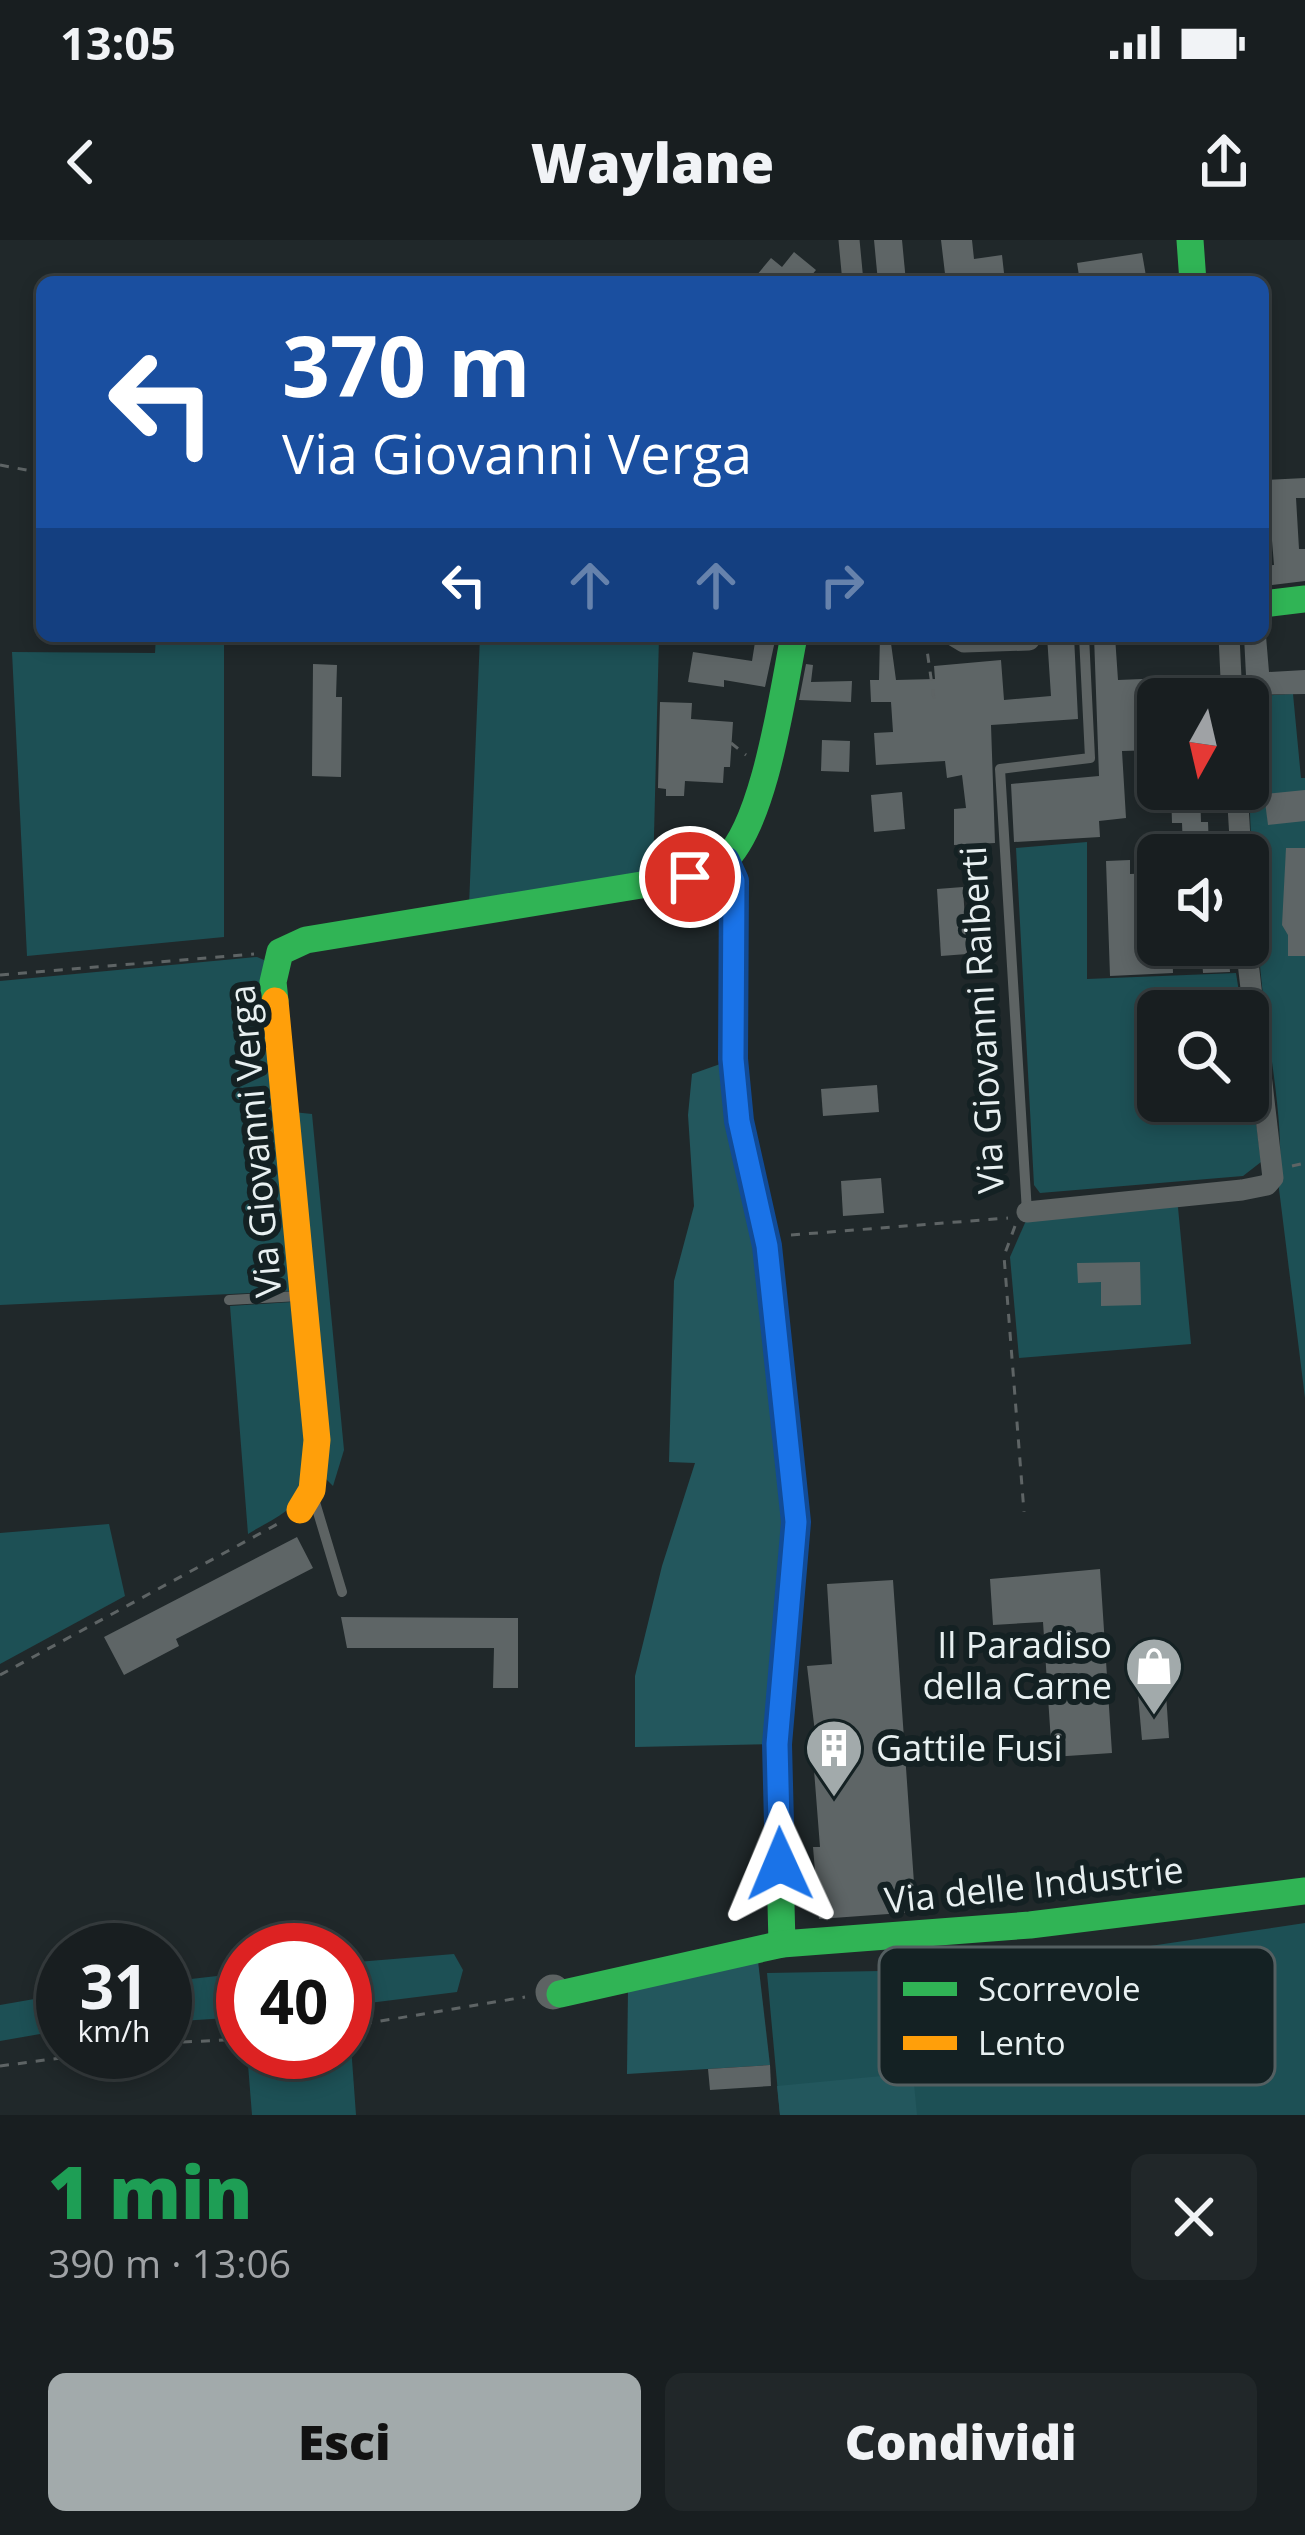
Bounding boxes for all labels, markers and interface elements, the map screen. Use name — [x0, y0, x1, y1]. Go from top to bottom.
text: 13:05 — [60, 12, 176, 73]
text: Waylane — [531, 125, 774, 199]
icon: back — [48, 129, 114, 195]
icon: share — [1191, 129, 1257, 195]
text: 370 m — [282, 307, 530, 422]
icon: left — [84, 324, 240, 480]
text: Via Giovanni Verga — [282, 416, 752, 490]
icon: left — [431, 552, 497, 618]
icon: ahead — [557, 552, 623, 618]
icon: ahead — [683, 552, 749, 618]
icon: right — [809, 552, 875, 618]
north arrow — [1137, 678, 1269, 810]
map controls — [1137, 678, 1269, 1122]
pin — [639, 826, 741, 928]
button: sound — [1137, 834, 1269, 966]
icon: arrive — [657, 844, 723, 910]
street label: Via Giovanni Raiberti — [948, 845, 1015, 1195]
street label: Via Giovanni Verga — [216, 983, 293, 1299]
button: search — [1137, 990, 1269, 1122]
place label: Il Paradiso della Carne — [923, 1620, 1112, 1710]
shop icon: Il Paradiso della Carne — [1123, 1635, 1185, 1717]
building icon: Gattile Fusi — [803, 1717, 865, 1799]
place label: Gattile Fusi — [876, 1723, 1063, 1772]
position arrow — [717, 1801, 843, 1927]
street label: Via delle Industrie — [882, 1844, 1186, 1925]
speed limit sign: 40 — [216, 1923, 372, 2079]
text: 31 — [80, 1945, 148, 2027]
legend — [879, 1947, 1275, 2085]
text: Scorrevole — [978, 1966, 1140, 2011]
text: km/h — [78, 2010, 150, 2051]
text: Lento — [978, 2020, 1066, 2065]
text: 1 min — [48, 2142, 253, 2240]
button: close — [1131, 2154, 1257, 2280]
text: 390 m · 13:06 — [48, 2236, 291, 2289]
button: Esci — [48, 2373, 641, 2511]
button: Condividi — [665, 2373, 1257, 2511]

